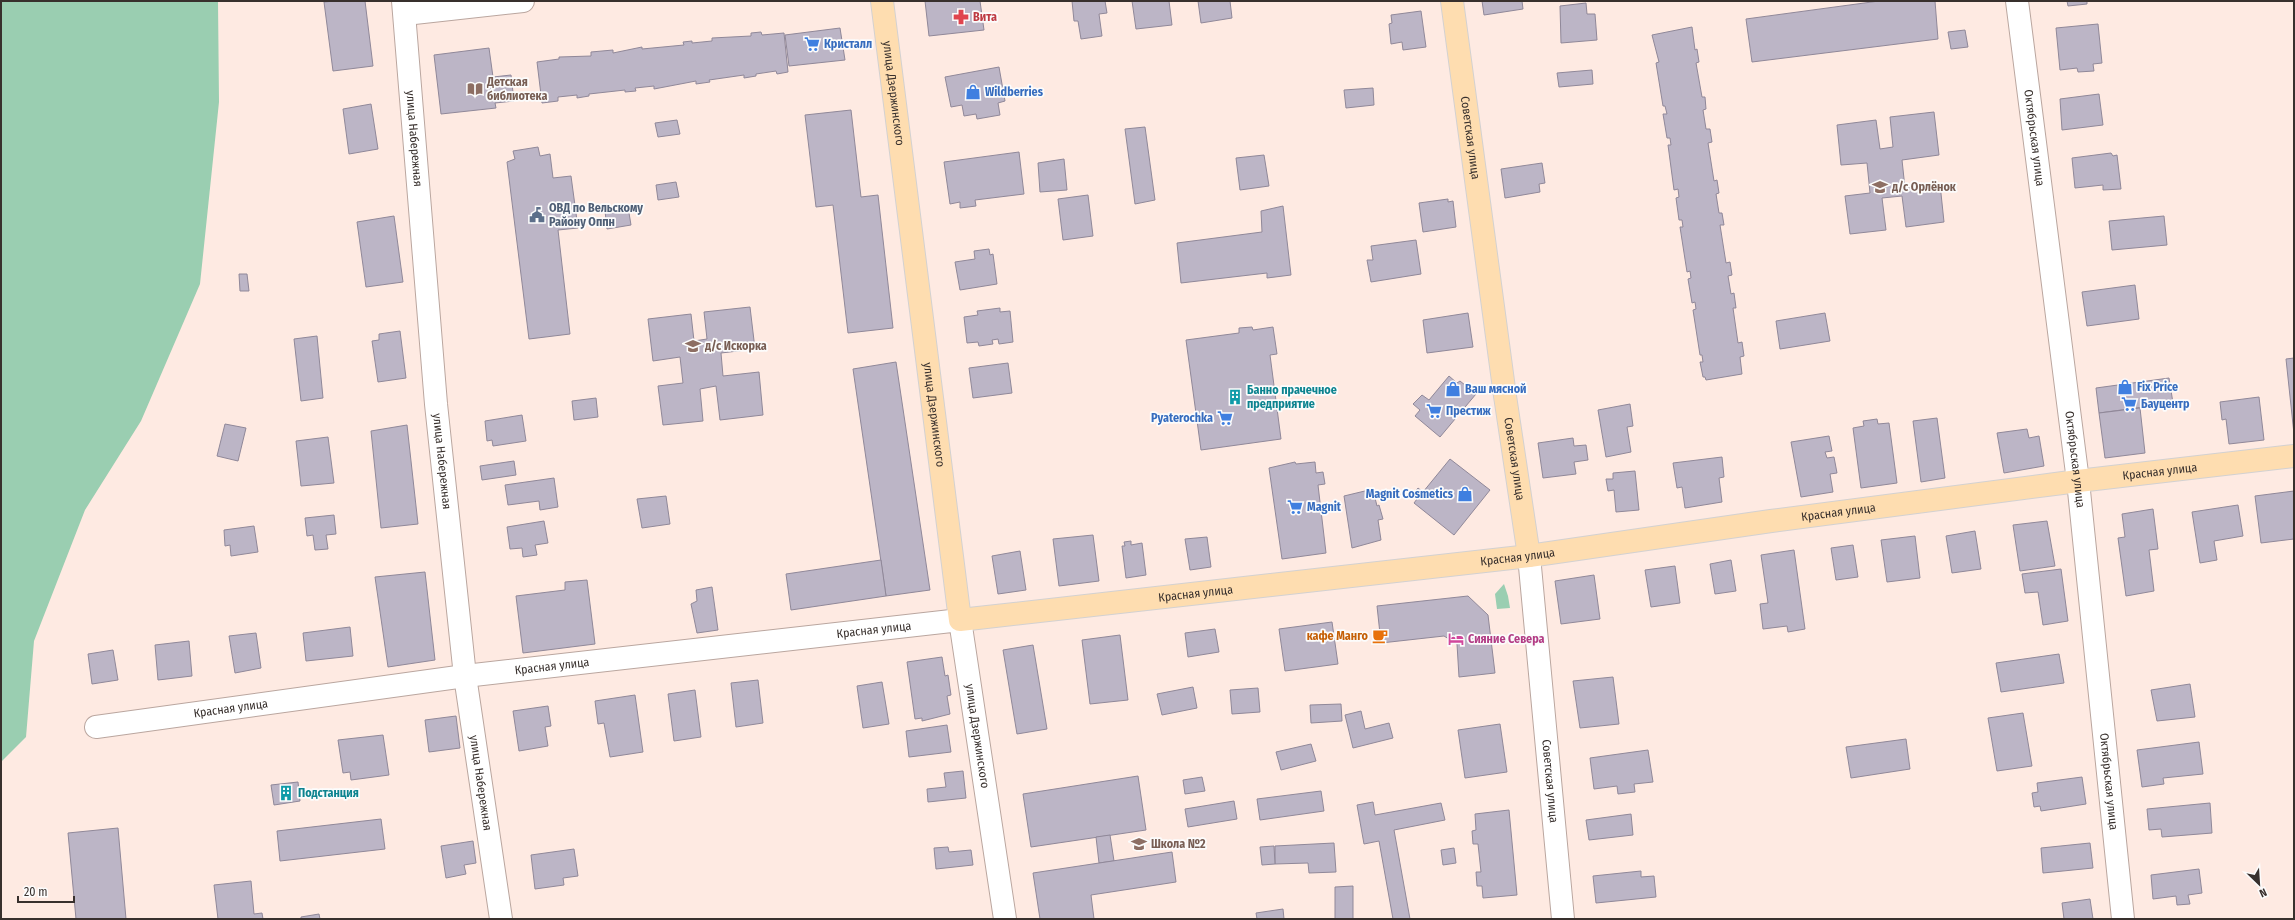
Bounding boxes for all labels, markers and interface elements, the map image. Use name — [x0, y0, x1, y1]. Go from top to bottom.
pharmacy icon: Вита — [952, 8, 970, 26]
place label: Вита — [973, 10, 997, 24]
supermarket icon: Кристалл — [803, 35, 821, 53]
place label: Кристалл — [824, 37, 872, 51]
street label: улица Дзержинского — [880, 40, 907, 146]
place label: Детская библиотека — [486, 75, 547, 103]
library icon: Детская библиотека — [466, 80, 484, 98]
shop icon: Wildberries — [964, 83, 982, 101]
place label: Wildberries — [985, 85, 1044, 99]
street label: Октябрьская улица — [2021, 89, 2047, 187]
street label: улица Набережная — [403, 90, 425, 187]
street label: Советская улица — [1458, 95, 1483, 180]
school or university icon: д/с Орлёнок — [1871, 178, 1889, 196]
place label: д/с Орлёнок — [1891, 180, 1957, 194]
place label: ОВД по Вельскому Району Оппн — [549, 201, 643, 229]
public building icon: ОВД по Вельскому Району Оппн — [528, 206, 546, 224]
school or university icon: д/с Искорка — [684, 337, 702, 355]
place label: д/с Искорка — [704, 339, 767, 353]
street label: улица Дзержинского — [921, 362, 948, 468]
shop icon: Fix Price — [2116, 378, 2134, 396]
shop icon: Ваш мясной — [1444, 380, 1462, 398]
place label: Fix Price — [2137, 380, 2178, 394]
place label: Ваш мясной — [1465, 382, 1527, 396]
place label: Банно прачечное предприятие — [1247, 383, 1337, 411]
building icon: Банно прачечное предприятие — [1226, 388, 1244, 406]
supermarket icon: Бауцентр — [2120, 395, 2138, 413]
place label: Бауцентр — [2141, 397, 2190, 411]
supermarket icon: Престиж — [1425, 402, 1443, 420]
place label: Престиж — [1446, 404, 1492, 418]
supermarket icon: Pyaterochka — [1216, 409, 1234, 427]
street label: Октябрьская улица — [2062, 410, 2088, 508]
place label: Pyaterochka — [1151, 411, 1213, 425]
street label: улица Набережная — [430, 413, 454, 510]
street label: Советская улица — [1501, 416, 1528, 501]
street label: Красная улица — [2122, 460, 2198, 483]
shop icon: Magnit Cosmetics — [1456, 485, 1474, 503]
place label: Magnit Cosmetics — [1366, 487, 1454, 501]
supermarket icon: Magnit — [1286, 498, 1304, 516]
place label: Magnit — [1307, 500, 1342, 514]
street label: Красная улица — [1800, 500, 1877, 524]
street label: Красная улица — [1480, 545, 1556, 568]
street label: Красная улица — [1158, 582, 1234, 605]
street label: Красная улица — [836, 619, 912, 641]
cafe icon: кафе Манго — [1371, 627, 1389, 645]
place label: кафе Манго — [1307, 629, 1369, 643]
hotel icon: Сияние Севера — [1447, 630, 1465, 648]
place label: Сияние Севера — [1468, 632, 1545, 646]
street label: Красная улица — [514, 655, 590, 677]
street label: улица Дзержинского — [963, 683, 992, 789]
street label: Красная улица — [193, 696, 269, 720]
street label: Октябрьская улица — [2097, 732, 2121, 831]
street label: улица Набережная — [467, 734, 495, 832]
street label: Советская улица — [1539, 739, 1561, 823]
building icon: Подстанция — [277, 784, 295, 802]
place label: Подстанция — [298, 786, 359, 800]
school or university icon: Школа №2 — [1130, 835, 1148, 853]
place label: Школа №2 — [1151, 837, 1206, 851]
north arrow — [2239, 864, 2279, 904]
scale bar — [18, 878, 74, 904]
text: 20 m — [24, 885, 48, 899]
text: N — [2257, 885, 2269, 900]

